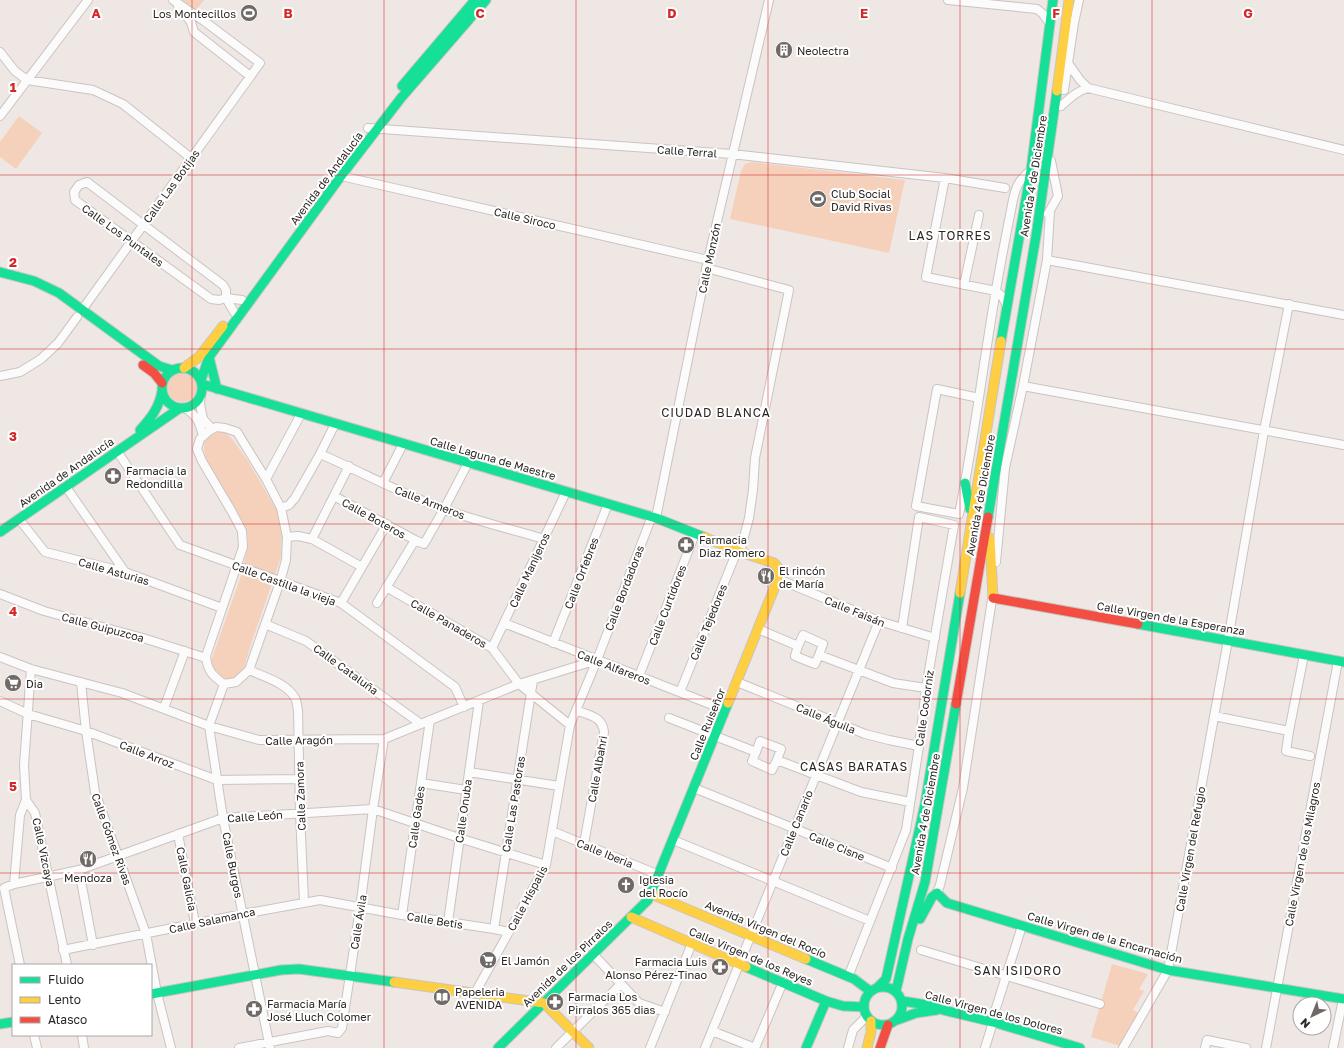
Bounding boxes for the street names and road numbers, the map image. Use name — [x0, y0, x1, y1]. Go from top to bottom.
street label: Avenida 4 de Diciembre — [1017, 114, 1049, 238]
street label: Avenida de Andalucía — [287, 129, 365, 227]
street label: Calle Terral — [657, 142, 718, 160]
street label: Calle Las Botijas — [140, 147, 202, 225]
street label: Calle Los Puntales — [80, 201, 167, 269]
street label: Calle Siroco — [493, 205, 558, 232]
street label: Calle Monzón — [695, 222, 723, 294]
street label: Avenida 4 de Diciembre — [963, 433, 997, 557]
street label: Avenida de Andalucía — [16, 434, 116, 510]
street label: Calle Laguna de Maestre — [429, 434, 557, 482]
street label: Calle Armeros — [393, 483, 467, 521]
street label: Calle Boteros — [340, 495, 408, 541]
street label: Calle Manijeros — [506, 530, 552, 609]
street label: Calle Orfebres — [561, 535, 601, 611]
street label: Calle Bordadoras — [602, 543, 646, 633]
street label: Calle Asturias — [77, 555, 151, 587]
street label: Calle Castilla la vieja — [230, 558, 338, 608]
street label: Calle Curtidores — [646, 563, 688, 647]
street label: Calle Tejedores — [687, 582, 729, 662]
street label: Calle Faisán — [823, 593, 887, 629]
street label: Calle Panaderos — [409, 596, 490, 650]
street label: Calle Virgen de la Esperanza — [1096, 599, 1246, 637]
street label: Calle Guipuzcoa — [60, 610, 146, 644]
street label: Calle Cataluña — [311, 641, 381, 697]
street label: Calle Alfareros — [576, 647, 653, 687]
street label: Calle Codorniz — [912, 669, 936, 747]
street label: Calle Ruiseñor — [687, 685, 728, 762]
street label: Calle Águila — [794, 700, 858, 736]
street label: Calle Aragón — [265, 733, 333, 747]
street label: Calle Albahri — [585, 735, 609, 803]
street label: Calle Arroz — [118, 738, 177, 771]
street label: Avenida 4 de Diciembre — [908, 752, 942, 876]
street label: Calle Las Pastoras — [499, 755, 527, 853]
street label: Calle Zamora — [292, 761, 308, 831]
street label: Calle Onuba — [452, 778, 474, 844]
street label: Calle Virgen de los Milagros — [1282, 780, 1322, 927]
street label: Calle Gades — [405, 785, 427, 849]
street label: Calle Virgen del Refugio — [1173, 785, 1207, 913]
street label: Calle Canario — [777, 788, 815, 858]
street label: Calle Gómez Rivas — [89, 791, 135, 887]
street label: Calle León — [227, 808, 283, 824]
street label: Calle Vizcaya — [30, 817, 58, 887]
street label: Calle Cisne — [807, 829, 867, 863]
street label: Calle Burgos — [220, 831, 246, 899]
street label: Calle Iberia — [575, 836, 635, 870]
street label: Calle Galicia — [174, 846, 200, 912]
street label: Calle Híspalis — [504, 863, 550, 933]
street label: Calle Ávila — [347, 894, 369, 950]
street label: Avenida Virgen del Rocío — [703, 898, 829, 961]
street label: Calle Salamanca — [168, 905, 256, 935]
street label: Calle Betis — [406, 909, 464, 931]
street label: Calle Virgen de la Encarnación — [1026, 909, 1184, 965]
street label: Avenida de los Pirralos — [519, 917, 615, 1009]
street label: Calle Virgen de los Reyes — [687, 924, 815, 988]
street label: Calle Virgen de los Dolores — [924, 987, 1064, 1037]

